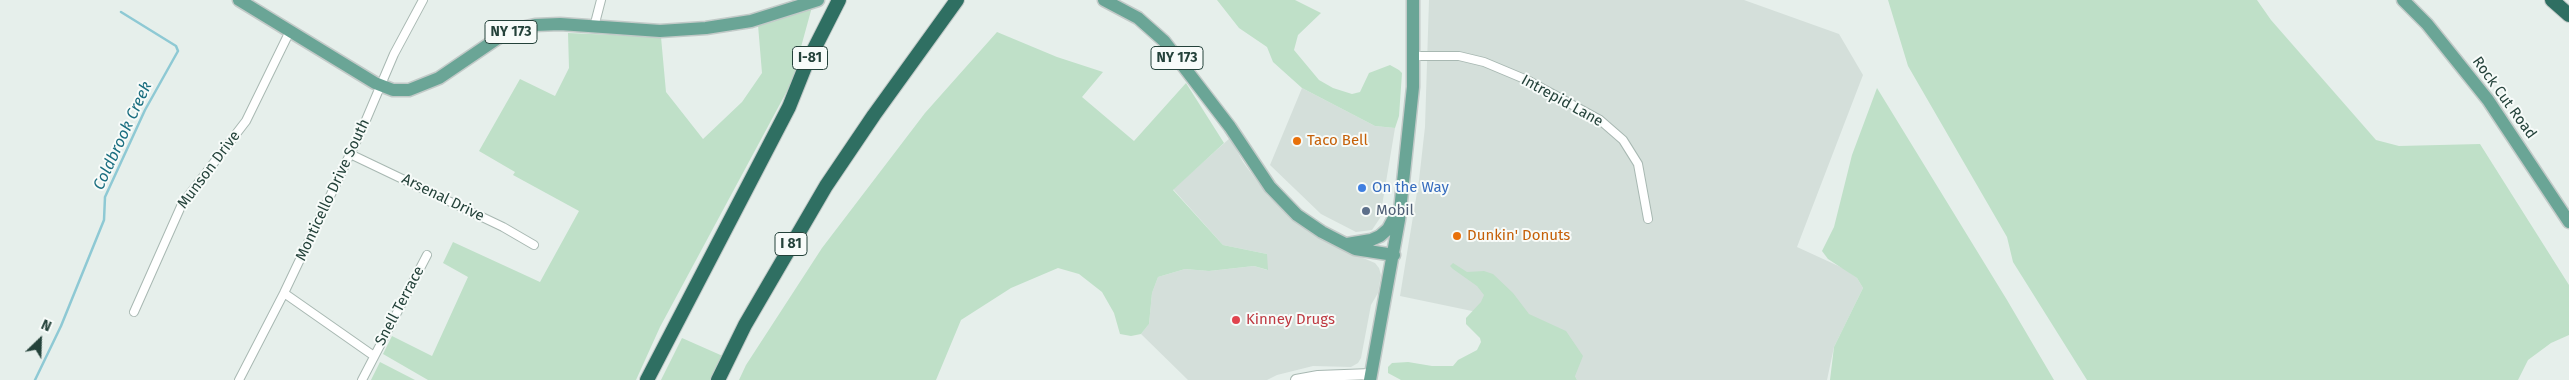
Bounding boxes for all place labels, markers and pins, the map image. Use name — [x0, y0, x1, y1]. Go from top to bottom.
place label: Taco Bell — [1307, 132, 1368, 150]
marker: Taco Bell — [1291, 135, 1303, 147]
place label: On the Way — [1372, 179, 1449, 197]
marker: On the Way — [1356, 182, 1368, 194]
place label: Mobil — [1376, 202, 1414, 220]
marker: Mobil — [1360, 205, 1372, 217]
place label: Dunkin' Donuts — [1467, 227, 1570, 245]
marker: Dunkin' Donuts — [1451, 230, 1463, 242]
place label: Kinney Drugs — [1246, 311, 1335, 329]
marker: Kinney Drugs — [1230, 314, 1242, 326]

